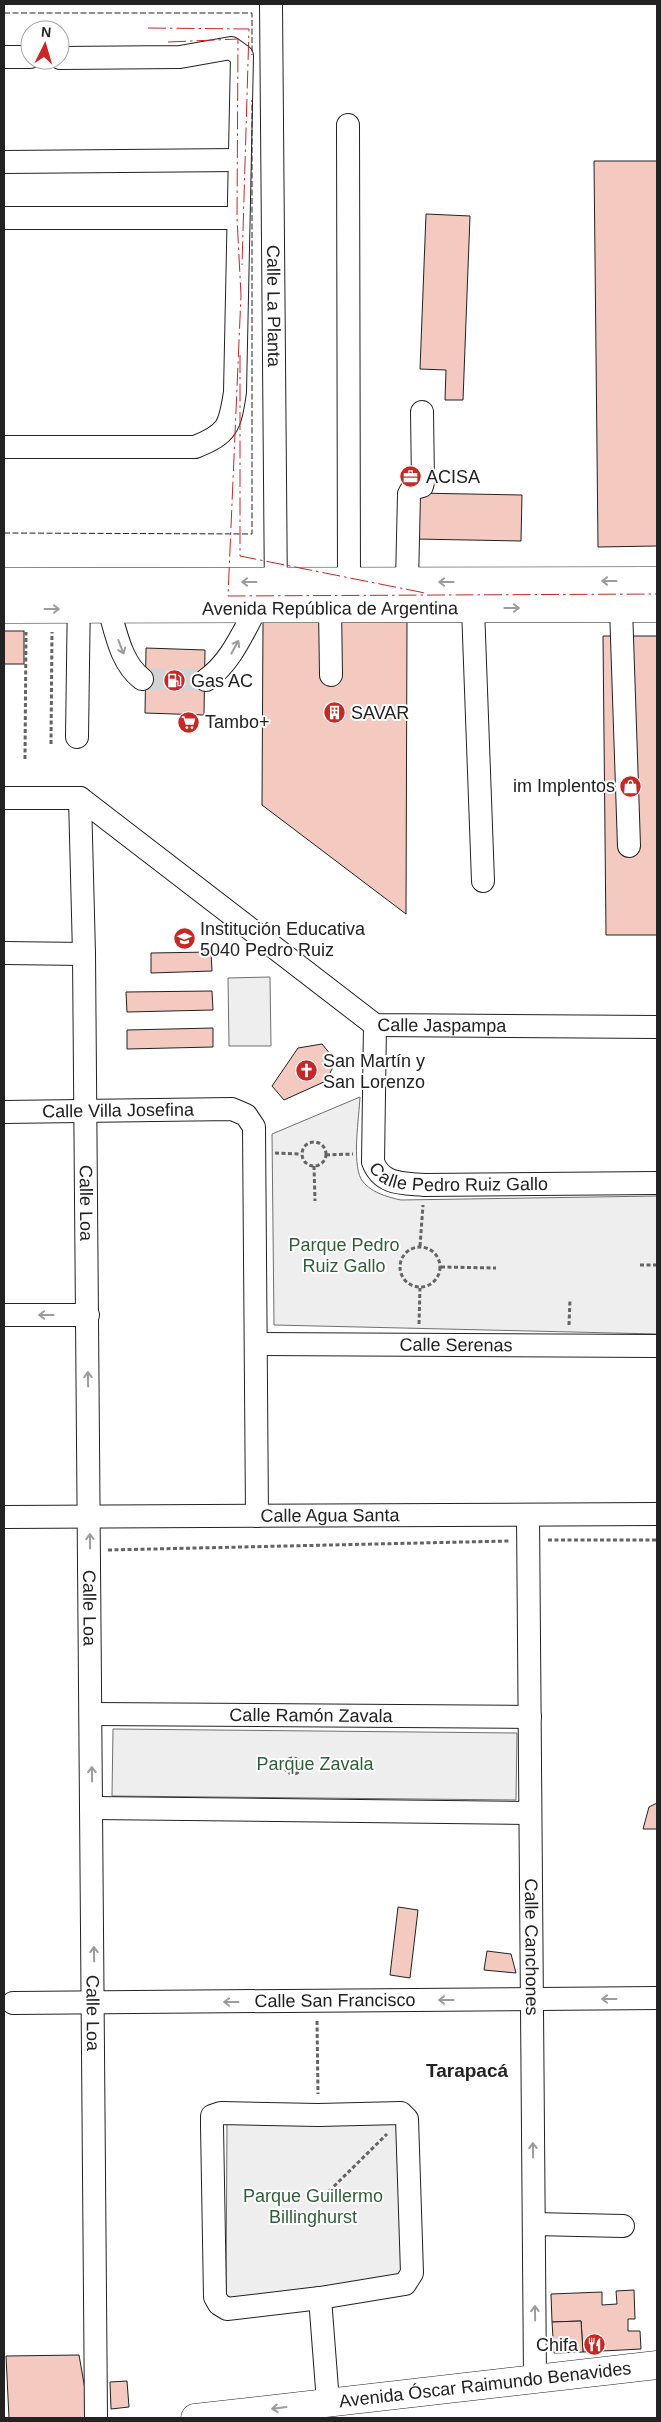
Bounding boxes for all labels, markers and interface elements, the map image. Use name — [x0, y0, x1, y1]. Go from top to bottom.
north arrow — [20, 20, 70, 70]
text: N — [40, 24, 52, 40]
street label: Calle La Planta — [263, 245, 284, 368]
office icon: ACISA — [398, 465, 422, 489]
place label: ACISA — [426, 467, 480, 487]
one-way arrow — [241, 577, 257, 587]
one-way arrow — [438, 577, 454, 587]
one-way arrow — [601, 577, 617, 586]
street label: Avenida República de Argentina — [202, 598, 459, 619]
one-way arrow — [504, 603, 520, 613]
one-way arrow — [44, 604, 60, 614]
one-way arrow — [117, 639, 126, 654]
one-way arrow — [230, 640, 240, 655]
fuel station icon: Gas AC — [163, 669, 187, 693]
place label: Gas AC — [191, 671, 253, 691]
building icon: SAVAR — [323, 701, 347, 725]
place label: SAVAR — [351, 703, 409, 723]
supermarket icon: Tambo+ — [177, 710, 201, 734]
place label: Tambo+ — [205, 712, 270, 732]
shop icon: im Implentos — [619, 774, 643, 798]
place label: im Implentos — [513, 776, 615, 796]
place label: Institución Educativa 5040 Pedro Ruiz — [200, 919, 366, 960]
school or university icon: Institución Educativa 5040 Pedro Ruiz — [172, 927, 196, 951]
street label: Calle Jaspampa — [377, 1015, 507, 1036]
place label: San Martín y San Lorenzo — [323, 1051, 425, 1092]
church icon: San Martín y San Lorenzo — [295, 1059, 319, 1083]
street label: Calle Villa Josefina — [42, 1099, 195, 1121]
street label: Calle Pedro Ruiz Gallo — [365, 1158, 548, 1195]
street label: Calle Loa — [76, 1165, 96, 1242]
park label: Parque Pedro Ruiz Gallo — [288, 1235, 400, 1276]
one-way arrow — [38, 1310, 54, 1320]
street label: Calle Serenas — [399, 1335, 513, 1355]
one-way arrow — [83, 1371, 93, 1388]
street label: Calle Agua Santa — [260, 1505, 401, 1526]
one-way arrow — [85, 1534, 95, 1550]
street label: Calle Loa — [79, 1570, 100, 1647]
street label: Calle Ramón Zavala — [229, 1705, 394, 1726]
park label: Parque Zavala — [256, 1754, 375, 1774]
one-way arrow — [87, 1766, 97, 1782]
street label: Calle Canchones — [521, 1878, 542, 2016]
one-way arrow — [89, 1946, 99, 1962]
street label: Calle Loa — [82, 1975, 103, 2052]
street label: Calle San Francisco — [254, 1990, 416, 2011]
one-way arrow — [601, 1994, 617, 2004]
one-way arrow — [438, 1995, 454, 2005]
one-way arrow — [223, 1997, 240, 2007]
district label: Tarapacá — [426, 2060, 508, 2081]
one-way arrow — [528, 2143, 538, 2159]
park label: Parque Guillermo Billinghurst — [243, 2186, 383, 2227]
one-way arrow — [530, 2305, 540, 2322]
restaurant icon: Chifa — [582, 2333, 606, 2357]
place label: Chifa — [536, 2335, 579, 2355]
street label: Avenida Óscar Raimundo Benavides — [338, 2358, 632, 2411]
one-way arrow — [272, 2403, 288, 2413]

